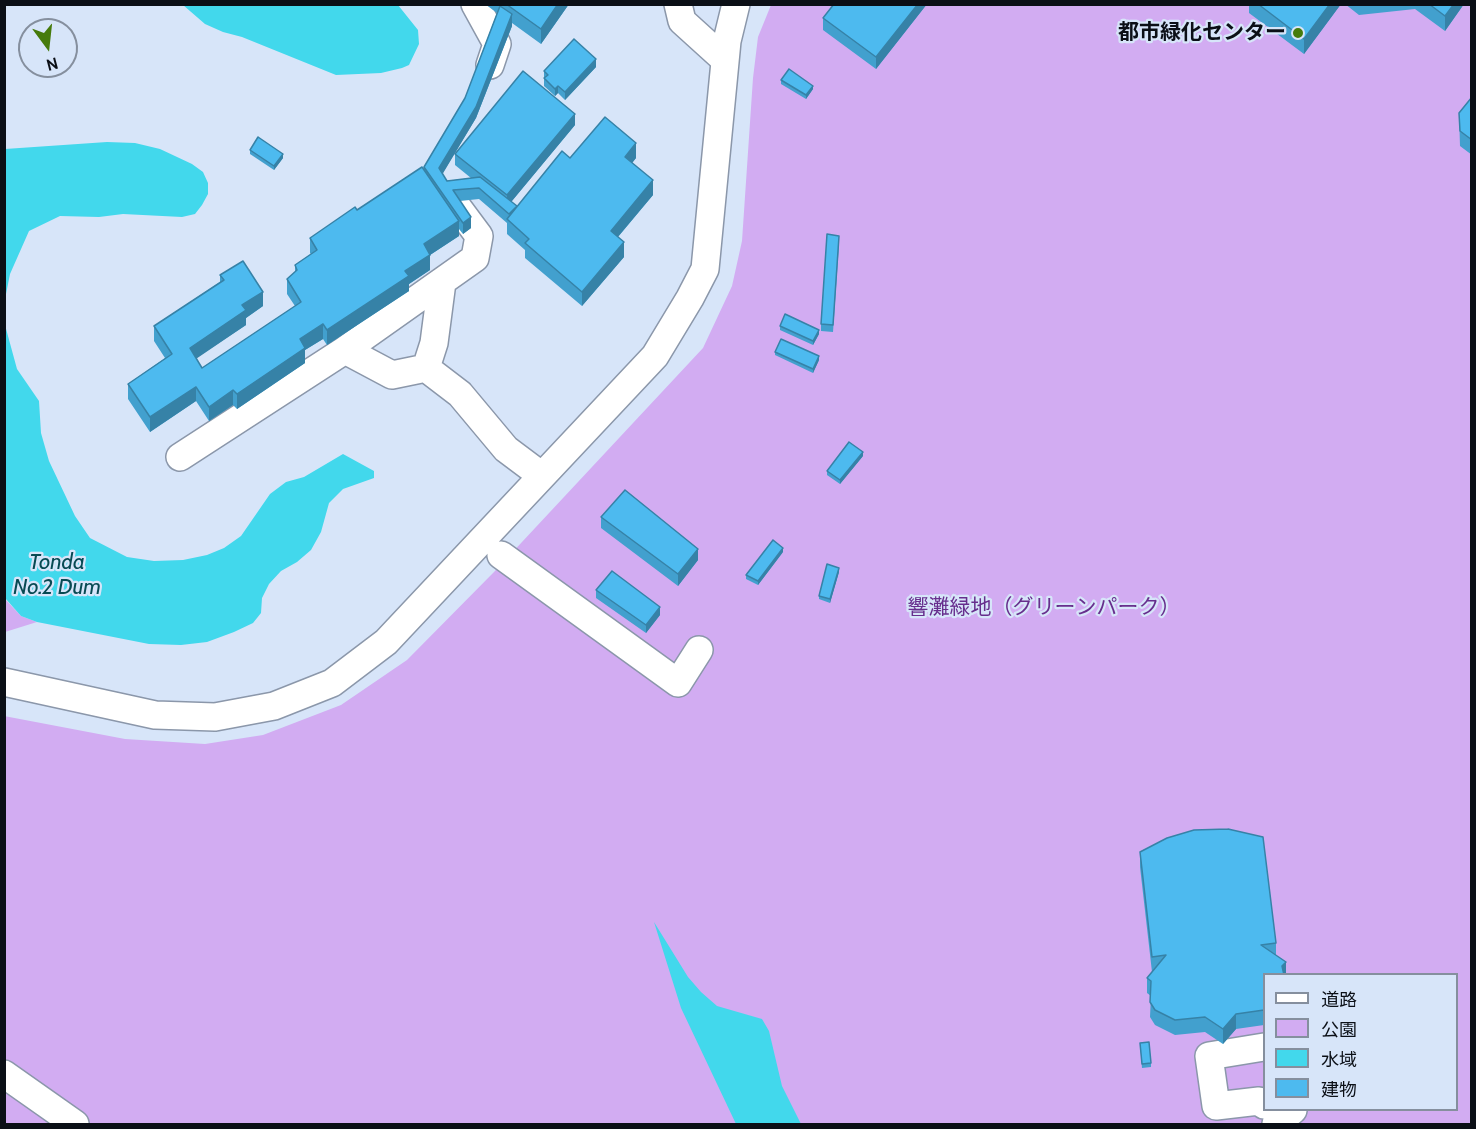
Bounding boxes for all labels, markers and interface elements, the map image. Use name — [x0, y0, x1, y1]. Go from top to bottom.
north arrow — [18, 18, 78, 78]
place label: 都市緑化センター — [1118, 20, 1286, 46]
marker: 都市緑化センター — [1291, 26, 1305, 40]
text: N — [44, 53, 60, 75]
water label: Tonda No.2 Dum — [13, 550, 101, 602]
park label: 響灘緑地（グリーンパーク） — [908, 595, 1180, 621]
legend — [1263, 973, 1458, 1111]
text: 道路 — [1321, 989, 1357, 1011]
text: 公園 — [1321, 1019, 1357, 1041]
text: 水域 — [1321, 1049, 1357, 1071]
text: 建物 — [1321, 1079, 1357, 1101]

